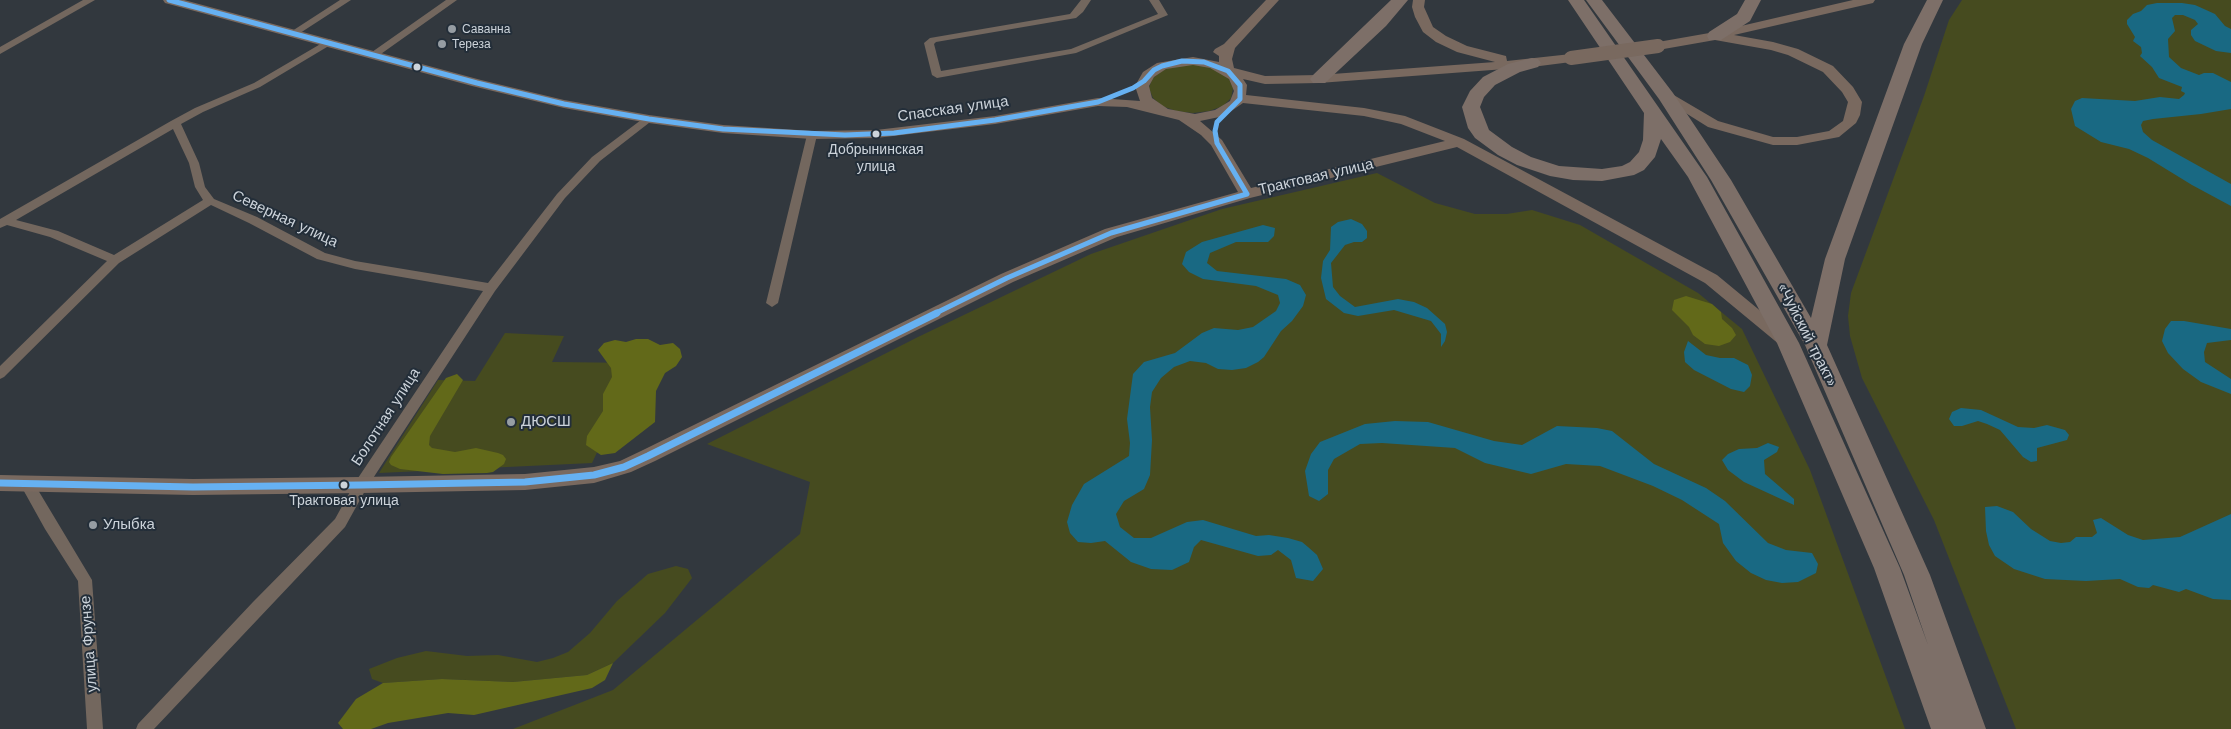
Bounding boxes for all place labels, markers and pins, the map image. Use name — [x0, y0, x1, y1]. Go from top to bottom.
place label: Саванна — [462, 22, 510, 36]
marker: Саванна — [446, 23, 458, 35]
place label: Тереза — [452, 37, 491, 51]
marker: Тереза — [436, 38, 448, 50]
unlabelled marker — [412, 62, 422, 72]
marker: Добрынинская улица — [871, 129, 881, 139]
place label: Добрынинская улица — [828, 142, 924, 174]
place label: ДЮСШ — [521, 413, 571, 431]
marker: ДЮСШ — [505, 416, 517, 428]
marker: Трактовая улица — [339, 480, 349, 490]
place label: Трактовая улица — [289, 493, 399, 509]
place label: Улыбка — [103, 516, 155, 534]
marker: Улыбка — [87, 519, 99, 531]

